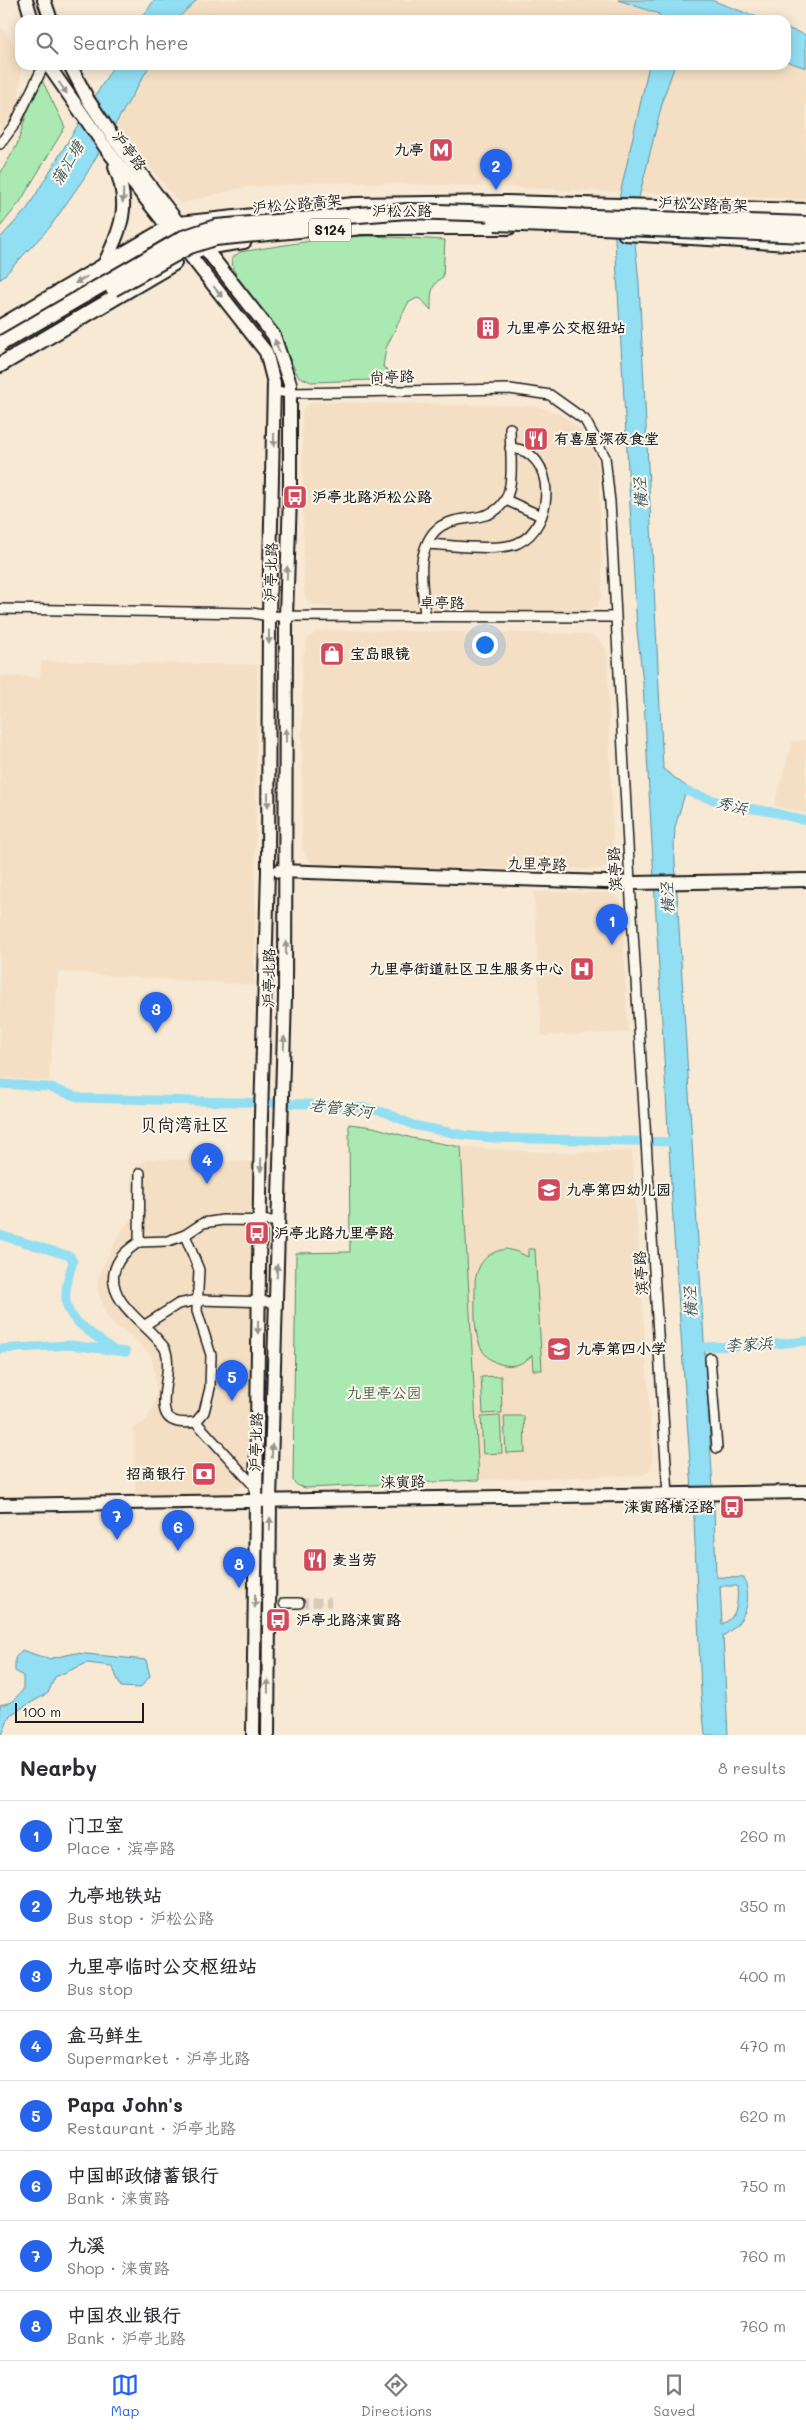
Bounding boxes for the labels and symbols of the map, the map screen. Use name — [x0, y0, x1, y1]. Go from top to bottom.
one-way arrow — [58, 81, 68, 95]
street label: 沪亭路 — [108, 126, 151, 174]
water label: 蒲汇塘 — [45, 135, 89, 189]
metro station icon: 九亭 — [428, 137, 454, 163]
place label: 九亭 — [394, 139, 424, 159]
pin: 2 — [480, 149, 512, 190]
one-way arrow — [118, 189, 126, 205]
street label: 沪松公路高架 — [251, 189, 343, 217]
street label: 沪松公路高架 — [658, 191, 748, 215]
street label: 沪松公路 — [372, 200, 432, 220]
road number: S124 — [309, 218, 351, 242]
one-way arrow — [73, 276, 88, 284]
one-way arrow — [213, 285, 224, 298]
building icon: 九里亭公交枢纽站 — [475, 315, 501, 341]
place label: 九里亭公交枢纽站 — [506, 317, 626, 337]
one-way arrow — [273, 338, 281, 353]
street label: 尚亭路 — [369, 366, 415, 386]
restaurant icon: 有喜屋深夜食堂 — [523, 426, 549, 452]
place label: 有喜屋深夜食堂 — [554, 428, 659, 448]
one-way arrow — [270, 432, 278, 448]
water label: 横泾 — [628, 475, 651, 510]
bus stop icon: 沪亭北路沪松公路 — [282, 484, 308, 510]
place label: 沪亭北路沪松公路 — [312, 486, 432, 506]
street label: 沪亭北路 — [259, 542, 281, 602]
one-way arrow — [284, 564, 292, 580]
street label: 卓亭路 — [419, 592, 465, 612]
one-way arrow — [265, 629, 273, 645]
your location — [472, 632, 498, 658]
shop icon: 宝岛眼镜 — [319, 641, 345, 667]
place label: 宝岛眼镜 — [350, 643, 410, 663]
one-way arrow — [282, 727, 290, 743]
water label: 秀浜 — [714, 790, 751, 819]
one-way arrow — [264, 792, 272, 808]
street label: 滨亭路 — [603, 846, 625, 892]
street label: 九里亭路 — [507, 852, 567, 874]
water label: 横泾 — [655, 881, 678, 915]
pin: 1 — [596, 904, 628, 945]
one-way arrow — [282, 940, 290, 956]
street label: 沪亭北路 — [257, 948, 279, 1008]
hospital icon: 九里亭街道社区卫生服务中心 — [569, 956, 595, 982]
place label: 九里亭街道社区卫生服务中心 — [369, 958, 564, 978]
pin: 3 — [140, 992, 172, 1033]
one-way arrow — [280, 1035, 288, 1051]
water label: 老管家河 — [308, 1093, 377, 1122]
district label: 贝尚湾社区 — [139, 1112, 229, 1136]
pin: 4 — [191, 1143, 223, 1184]
one-way arrow — [256, 1157, 264, 1173]
school or university icon: 九亭第四幼儿园 — [536, 1177, 562, 1203]
place label: 九亭第四幼儿园 — [566, 1179, 671, 1199]
bus stop icon: 沪亭北路九里亭路 — [244, 1220, 270, 1246]
place label: 沪亭北路九里亭路 — [274, 1222, 394, 1242]
street label: 滨亭路 — [629, 1250, 651, 1296]
one-way arrow — [273, 1263, 281, 1279]
water label: 横泾 — [678, 1285, 701, 1319]
one-way arrow — [254, 1319, 262, 1335]
water label: 李家浜 — [724, 1332, 774, 1355]
school or university icon: 九亭第四小学 — [546, 1336, 572, 1362]
place label: 九亭第四小学 — [576, 1338, 666, 1358]
pin: 5 — [216, 1360, 248, 1401]
park label: 九里亭公园 — [346, 1382, 422, 1402]
street label: 沪亭北路 — [244, 1412, 266, 1472]
one-way arrow — [268, 1443, 276, 1459]
bank icon: 招商银行 — [191, 1461, 217, 1487]
place label: 招商银行 — [126, 1463, 186, 1483]
street label: 涞寅路 — [380, 1471, 426, 1491]
bus stop icon: 涞寅路横泾路 — [719, 1494, 745, 1520]
place label: 涞寅路横泾路 — [624, 1496, 714, 1516]
pin: 7 — [101, 1499, 133, 1540]
pin: 6 — [162, 1510, 194, 1551]
one-way arrow — [266, 1516, 274, 1532]
pin: 8 — [223, 1547, 255, 1588]
restaurant icon: 麦当劳 — [302, 1547, 328, 1573]
place label: 麦当劳 — [332, 1549, 377, 1569]
one-way arrow — [251, 1593, 259, 1609]
bus stop icon: 沪亭北路涞寅路 — [265, 1607, 291, 1633]
place label: 沪亭北路涞寅路 — [296, 1609, 401, 1629]
one-way arrow — [264, 1678, 272, 1694]
scale bar — [15, 1700, 144, 1723]

